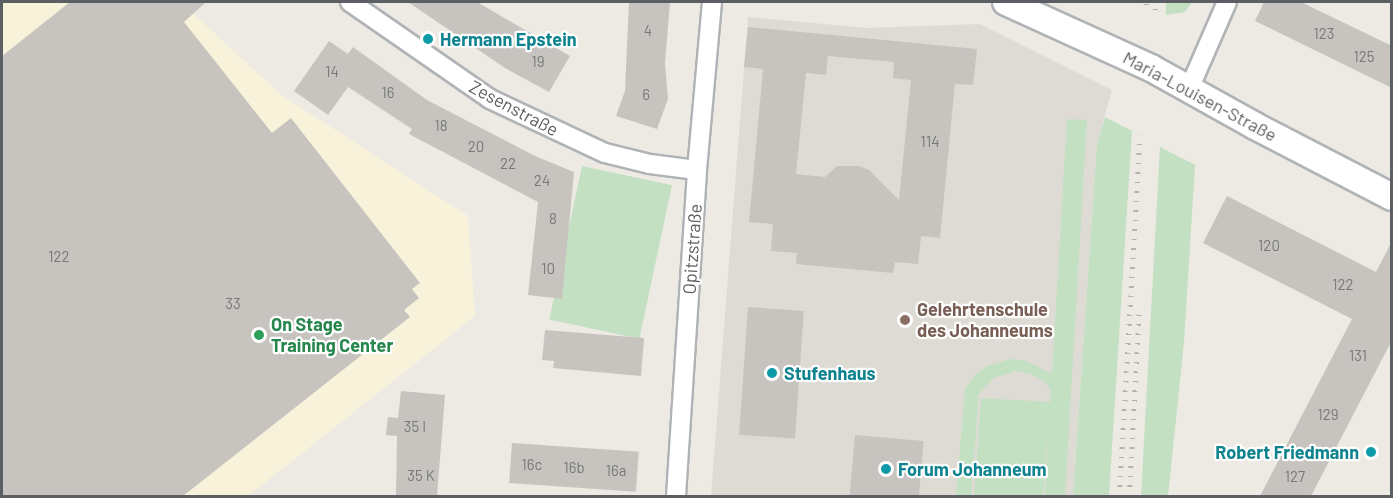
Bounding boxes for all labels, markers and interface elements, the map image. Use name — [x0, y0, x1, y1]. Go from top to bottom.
house number: 4 — [644, 22, 652, 40]
house number: 123 — [1314, 25, 1334, 43]
place label: Hermann Epstein — [440, 28, 577, 50]
marker: Hermann Epstein — [421, 32, 435, 46]
street label: Maria-Louisen-Straße — [1119, 46, 1281, 146]
house number: 125 — [1354, 48, 1374, 66]
house number: 19 — [531, 53, 545, 71]
house number: 14 — [325, 63, 339, 81]
street label: Zesenstraße — [466, 76, 562, 140]
house number: 16 — [382, 84, 394, 102]
house number: 6 — [642, 86, 650, 104]
house number: 18 — [434, 117, 448, 135]
house number: 114 — [921, 133, 939, 151]
house number: 20 — [468, 138, 484, 156]
house number: 22 — [500, 155, 516, 173]
house number: 24 — [534, 172, 550, 190]
street label: Opitzstraße — [678, 203, 706, 295]
house number: 8 — [549, 210, 557, 228]
house number: 120 — [1258, 237, 1280, 255]
house number: 122 — [48, 248, 70, 266]
house number: 10 — [541, 260, 555, 278]
house number: 122 — [1332, 276, 1354, 294]
house number: 33 — [225, 295, 241, 313]
place label: Gelehrtenschule des Johanneums — [917, 299, 1053, 342]
marker: Gelehrtenschule des Johanneums — [898, 313, 912, 327]
place label: On Stage Training Center — [271, 314, 393, 356]
marker: On Stage Training Center — [252, 328, 266, 342]
house number: 131 — [1349, 347, 1367, 365]
place label: Stufenhaus — [784, 362, 876, 384]
marker: Stufenhaus — [765, 366, 779, 380]
house number: 129 — [1317, 406, 1339, 424]
house number: 35 I — [404, 418, 426, 436]
place label: Robert Friedmann — [1215, 441, 1359, 463]
marker: Robert Friedmann — [1364, 445, 1378, 459]
house number: 16c — [522, 456, 542, 474]
place label: Forum Johanneum — [898, 458, 1047, 480]
house number: 16b — [563, 459, 585, 477]
house number: 16a — [606, 462, 626, 480]
marker: Forum Johanneum — [879, 462, 893, 476]
house number: 35 K — [407, 467, 435, 485]
house number: 127 — [1285, 468, 1305, 486]

